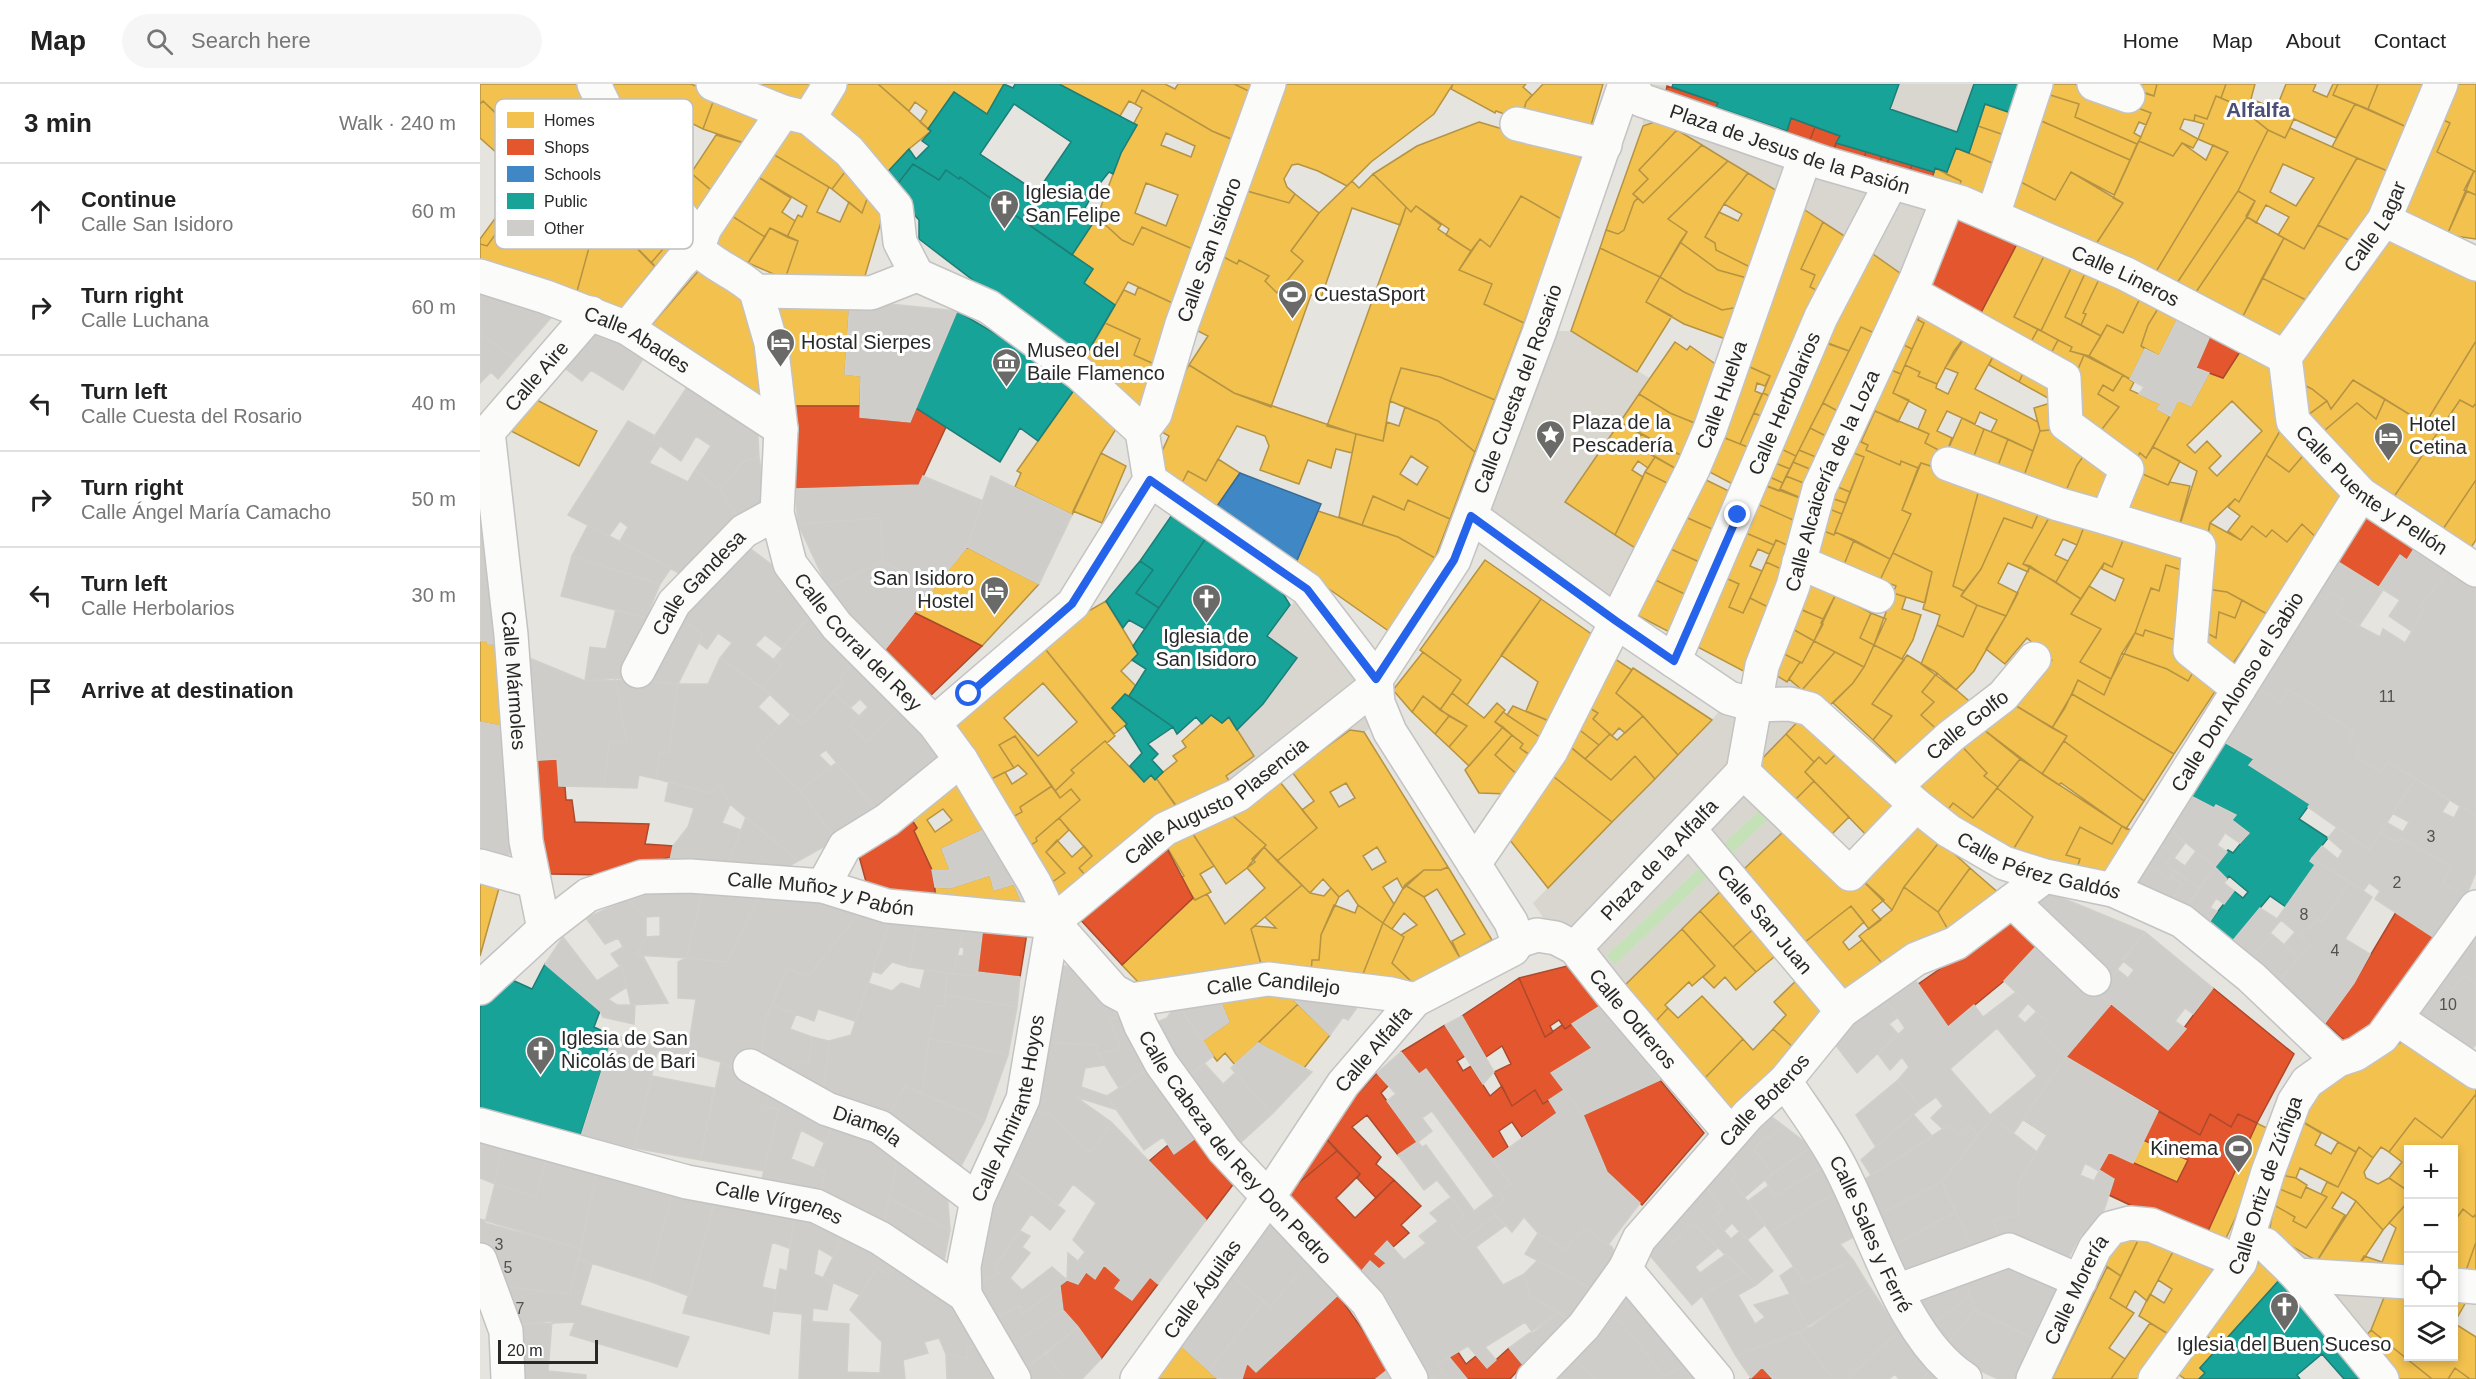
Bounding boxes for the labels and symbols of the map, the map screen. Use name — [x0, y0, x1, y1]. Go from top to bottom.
district label: Alfalfa — [2226, 98, 2290, 121]
legend — [495, 99, 693, 249]
street label: Plaza de Jesus de la Pasión — [1667, 100, 1913, 198]
text: Homes — [544, 112, 595, 129]
text: Shops — [544, 139, 589, 156]
text: Schools — [544, 166, 601, 183]
street label: Calle San Isidoro — [1173, 174, 1245, 325]
street label: Calle Lagar — [2339, 177, 2410, 276]
place label: Iglesia de San Felipe — [1025, 181, 1121, 226]
church icon: Iglesia de San Felipe — [988, 188, 1020, 230]
text: Public — [544, 193, 588, 210]
text: Other — [544, 220, 585, 237]
street label: Calle Lineros — [2068, 241, 2183, 311]
sports icon: CuestaSport — [1277, 278, 1309, 320]
street label: Calle Cuesta del Rosario — [1469, 281, 1566, 497]
place label: CuestaSport — [1314, 283, 1426, 305]
street label: Calle Abades — [581, 302, 694, 377]
hotel icon: Hostal Sierpes — [764, 326, 796, 368]
street label: Calle Herbolarios — [1744, 329, 1824, 478]
place label: Hostal Sierpes — [801, 331, 931, 353]
street label: Calle Aire — [500, 336, 573, 416]
street label: Calle Huelva — [1692, 337, 1751, 452]
place label: Museo del Baile Flamenco — [1027, 339, 1165, 384]
museum icon: Museo del Baile Flamenco — [990, 346, 1022, 388]
street label: Calle Alcaicería de la Loza — [1781, 366, 1884, 594]
place label: Plaza de la Pescadería — [1572, 411, 1674, 456]
place label: Hotel Cetina — [2409, 413, 2468, 458]
place icon: Plaza de la Pescadería — [1535, 418, 1567, 460]
hotel icon: Hotel Cetina — [2372, 420, 2404, 462]
street label: Calle Puente y Pellón — [2292, 421, 2452, 559]
route end — [1724, 501, 1750, 527]
street label: Calle Gandesa — [648, 525, 750, 639]
place label: San Isidoro Hostel — [873, 567, 974, 612]
street label: Calle Corral del Rey — [790, 569, 926, 715]
hotel icon: San Isidoro Hostel — [979, 574, 1011, 616]
church icon: Iglesia de San Isidoro — [1190, 582, 1222, 624]
street label: Calle Don Alonso el Sabio — [2166, 588, 2308, 796]
street label: Calle Mármoles — [497, 610, 530, 751]
place label: Iglesia de San Isidoro — [1155, 625, 1257, 670]
route start — [955, 680, 981, 706]
street label: Calle Golfo — [1922, 685, 2013, 764]
house number: 11 — [2379, 688, 2395, 705]
street label: Calle Augusto Plasencia — [1120, 733, 1313, 869]
street label: Plaza de la Alfalfa — [1596, 794, 1723, 925]
street label: Calle Pérez Galdós — [1953, 827, 2125, 903]
house number: 3 — [2427, 828, 2436, 845]
street label: Calle San Juan — [1713, 860, 1817, 978]
street label: Calle Muñoz y Pabón — [726, 868, 915, 920]
house number: 2 — [2393, 874, 2402, 891]
house number: 8 — [2300, 906, 2309, 923]
house number: 4 — [2331, 942, 2340, 959]
street label: Calle Odreros — [1585, 964, 1681, 1073]
street label: Calle Candilejo — [1205, 968, 1342, 999]
house number: 10 — [2439, 996, 2457, 1013]
street label: Calle Alfalfa — [1330, 1001, 1416, 1096]
street label: Calle Almirante Hoyos — [967, 1013, 1048, 1205]
place label: Iglesia de San Nicolás de Bari — [561, 1027, 696, 1072]
street label: Calle Cabeza del Rey Don Pedro — [1135, 1027, 1336, 1268]
church icon: Iglesia de San Nicolás de Bari — [524, 1034, 556, 1076]
street label: Calle Boteros — [1715, 1049, 1814, 1151]
street label: Calle Ortiz de Zúñiga — [2223, 1092, 2307, 1279]
street label: Diamela — [830, 1101, 907, 1151]
sports icon: Kinema — [2223, 1132, 2255, 1174]
place label: Kinema — [2150, 1137, 2219, 1159]
street label: Calle Sales y Ferré — [1825, 1152, 1917, 1316]
street label: Calle Vírgenes — [713, 1176, 847, 1229]
street label: Calle Morería — [2040, 1229, 2113, 1349]
street label: Calle Águilas — [1159, 1235, 1245, 1343]
house number: 3 — [495, 1236, 504, 1253]
house number: 5 — [504, 1259, 513, 1276]
church icon: Iglesia del Buen Suceso — [2268, 1290, 2300, 1332]
house number: 7 — [516, 1300, 525, 1317]
place label: Iglesia del Buen Suceso — [2177, 1333, 2391, 1355]
scale bar — [498, 1337, 598, 1364]

